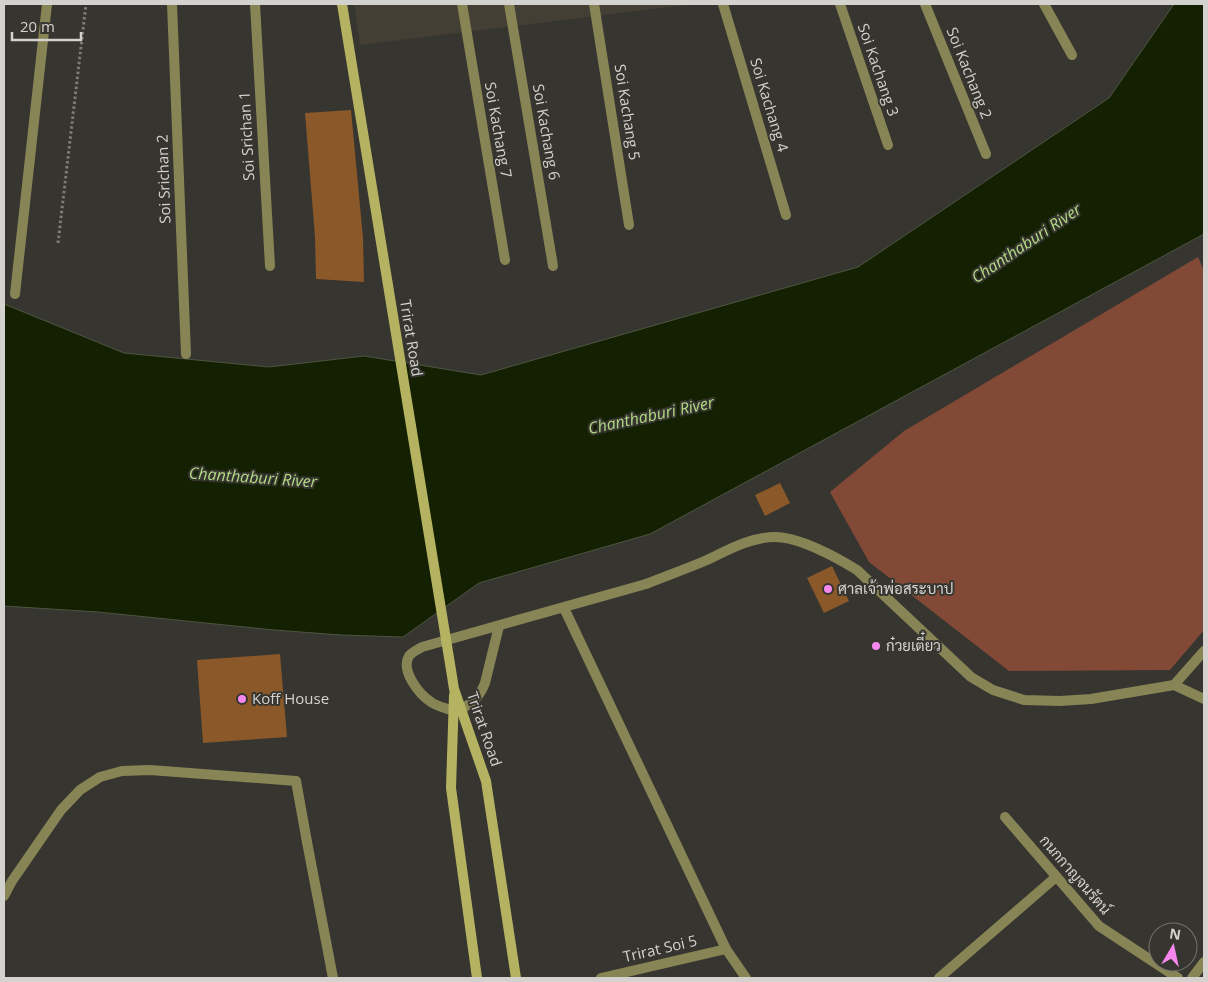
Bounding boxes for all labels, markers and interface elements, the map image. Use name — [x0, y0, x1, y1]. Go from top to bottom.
scale bar — [12, 10, 81, 42]
text: 20 m — [20, 16, 55, 36]
street label: Soi Kachang 3 — [854, 21, 904, 119]
street label: Soi Kachang 2 — [942, 24, 997, 121]
street label: Soi Kachang 4 — [746, 55, 794, 154]
street label: Soi Kachang 5 — [611, 62, 645, 161]
street label: Soi Kachang 7 — [481, 80, 517, 179]
street label: Soi Kachang 6 — [529, 82, 565, 181]
street label: Soi Srichan 1 — [234, 91, 258, 181]
street label: Soi Srichan 2 — [151, 134, 175, 224]
water label: Chanthaburi River — [967, 198, 1086, 288]
street label: Trirat Road — [396, 298, 428, 378]
water label: Chanthaburi River — [586, 391, 717, 439]
water label: Chanthaburi River — [188, 462, 318, 492]
place label: ศาลเจ้าพ่อสระบาป — [838, 578, 954, 598]
marker: ศาลเจ้าพ่อสระบาป — [822, 583, 834, 595]
place label: ก๋วยเตี๋ยว — [886, 631, 941, 655]
marker: ก๋วยเตี๋ยว — [870, 640, 882, 652]
place label: Koff House — [252, 688, 329, 708]
street label: Trirat Road — [463, 689, 507, 769]
marker: Koff House — [236, 693, 248, 705]
street label: กนกกาญจนรัตน์ — [1036, 830, 1116, 918]
north arrow — [1148, 922, 1198, 972]
text: N — [1168, 923, 1182, 944]
street label: Trirat Soi 5 — [621, 930, 699, 966]

